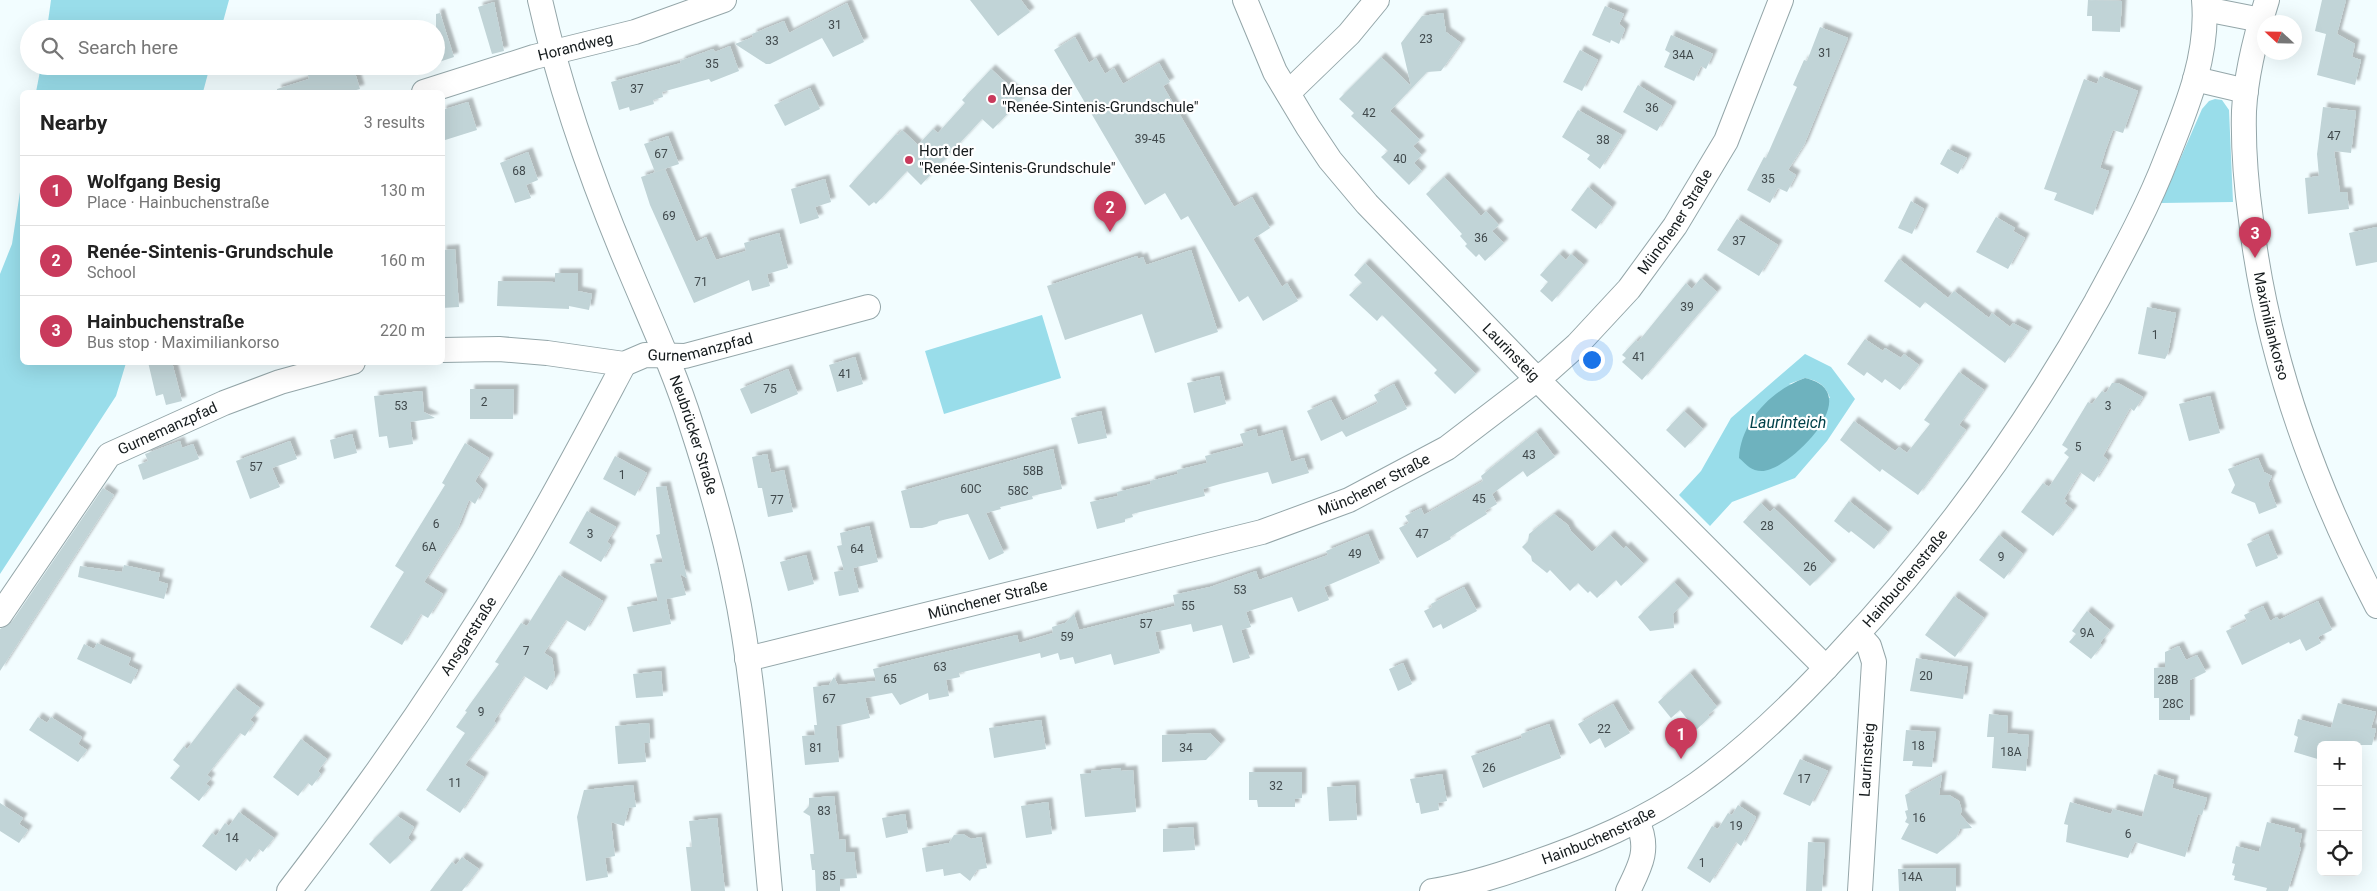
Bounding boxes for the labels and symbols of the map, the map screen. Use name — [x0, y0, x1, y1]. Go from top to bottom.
north arrow — [2257, 15, 2302, 60]
house number: 31 — [828, 18, 842, 32]
street label: Horandweg — [536, 29, 615, 65]
house number: 23 — [1419, 32, 1433, 46]
house number: 33 — [765, 34, 779, 48]
house number: 31 — [1818, 46, 1832, 60]
house number: 34A — [1672, 48, 1694, 62]
house number: 35 — [705, 57, 719, 71]
place label: Mensa der "Renée-Sintenis-Grundschule" — [1002, 81, 1199, 116]
house number: 37 — [630, 82, 644, 96]
marker: Mensa der "Renée-Sintenis-Grundschule" — [986, 93, 998, 105]
house number: 36 — [1645, 101, 1659, 115]
house number: 42 — [1362, 106, 1376, 120]
house number: 47 — [2327, 129, 2341, 143]
house number: 39-45 — [1135, 132, 1165, 146]
house number: 38 — [1596, 133, 1610, 147]
place label: Hort der "Renée-Sintenis-Grundschule" — [919, 142, 1116, 177]
house number: 67 — [654, 147, 668, 161]
house number: 40 — [1393, 152, 1407, 166]
marker: Hort der "Renée-Sintenis-Grundschule" — [903, 154, 915, 166]
house number: 68 — [512, 164, 526, 178]
street label: Münchener Straße — [1634, 166, 1716, 278]
house number: 35 — [1761, 172, 1775, 186]
pin: 2 — [1094, 191, 1126, 232]
house number: 69 — [662, 209, 676, 223]
pin: 3 — [2239, 217, 2271, 258]
house number: 36 — [1474, 231, 1488, 245]
house number: 37 — [1732, 234, 1746, 248]
street label: Maximiliankorso — [2250, 271, 2293, 382]
house number: 71 — [694, 275, 708, 289]
house number: 39 — [1680, 300, 1694, 314]
street label: Laurinsteig — [1479, 319, 1543, 385]
house number: 1 — [2152, 328, 2158, 342]
street label: Gurnemanzpfad — [647, 329, 755, 365]
your location — [1579, 347, 1605, 373]
house number: 41 — [1632, 350, 1646, 364]
house number: 41 — [838, 367, 852, 381]
street label: Neubrücker Straße — [666, 373, 721, 497]
house number: 75 — [763, 382, 777, 396]
house number: 2 — [481, 395, 488, 409]
street label: Gurnemanzpfad — [115, 398, 220, 459]
house number: 53 — [394, 399, 408, 413]
house number: 3 — [2105, 399, 2111, 413]
water label: Laurinteich — [1750, 413, 1826, 432]
house number: 5 — [2075, 440, 2082, 454]
house number: 43 — [1522, 448, 1536, 462]
street label: Münchener Straße — [1315, 450, 1433, 520]
house number: 57 — [249, 460, 263, 474]
house number: 58B — [1023, 464, 1043, 478]
house number: 1 — [619, 468, 625, 482]
house number: 60C — [960, 482, 982, 496]
house number: 58C — [1007, 484, 1029, 498]
house number: 45 — [1472, 492, 1486, 506]
house number: 77 — [770, 493, 784, 507]
house number: 6 — [433, 517, 440, 531]
house number: 28 — [1760, 519, 1774, 533]
street label: Hainbuchenstraße — [1859, 526, 1951, 631]
house number: 3 — [587, 527, 593, 541]
house number: 47 — [1415, 527, 1429, 541]
house number: 6A — [422, 540, 436, 554]
house number: 64 — [850, 542, 864, 556]
house number: 49 — [1348, 547, 1362, 561]
house number: 9 — [1998, 550, 2004, 564]
house number: 26 — [1803, 560, 1817, 574]
street label: Münchener Straße — [926, 576, 1049, 623]
house number: 53 — [1233, 583, 1247, 597]
street label: Ansgarstraße — [437, 593, 500, 679]
house number: 55 — [1181, 599, 1195, 613]
house number: 57 — [1139, 617, 1153, 631]
house number: 9A — [2080, 626, 2094, 640]
house number: 59 — [1060, 630, 1074, 644]
house number: 7 — [523, 644, 530, 658]
house number: 63 — [933, 660, 947, 674]
house number: 20 — [1919, 669, 1933, 683]
house number: 65 — [883, 672, 897, 686]
house number: 28B — [2158, 673, 2178, 687]
house number: 67 — [822, 692, 836, 706]
house number: 28C — [2162, 697, 2184, 711]
house number: 9 — [478, 705, 484, 719]
pin: 1 — [1665, 718, 1697, 759]
house number: 22 — [1597, 722, 1611, 736]
street label: Laurinsteig — [1855, 722, 1879, 798]
house number: 18 — [1911, 739, 1925, 753]
house number: 81 — [809, 741, 823, 755]
house number: 34 — [1179, 741, 1193, 755]
house number: 18A — [2000, 745, 2022, 759]
house number: 26 — [1482, 761, 1496, 775]
house number: 17 — [1797, 772, 1811, 786]
house number: 11 — [448, 776, 462, 790]
house number: 32 — [1269, 779, 1283, 793]
street label: Hainbuchenstraße — [1539, 803, 1659, 869]
house number: 83 — [817, 804, 831, 818]
house number: 16 — [1912, 811, 1926, 825]
house number: 19 — [1729, 819, 1743, 833]
house number: 6 — [2125, 827, 2132, 841]
house number: 14 — [225, 831, 239, 845]
house number: 1 — [1699, 856, 1705, 870]
house number: 85 — [822, 869, 836, 883]
house number: 14A — [1901, 870, 1923, 884]

